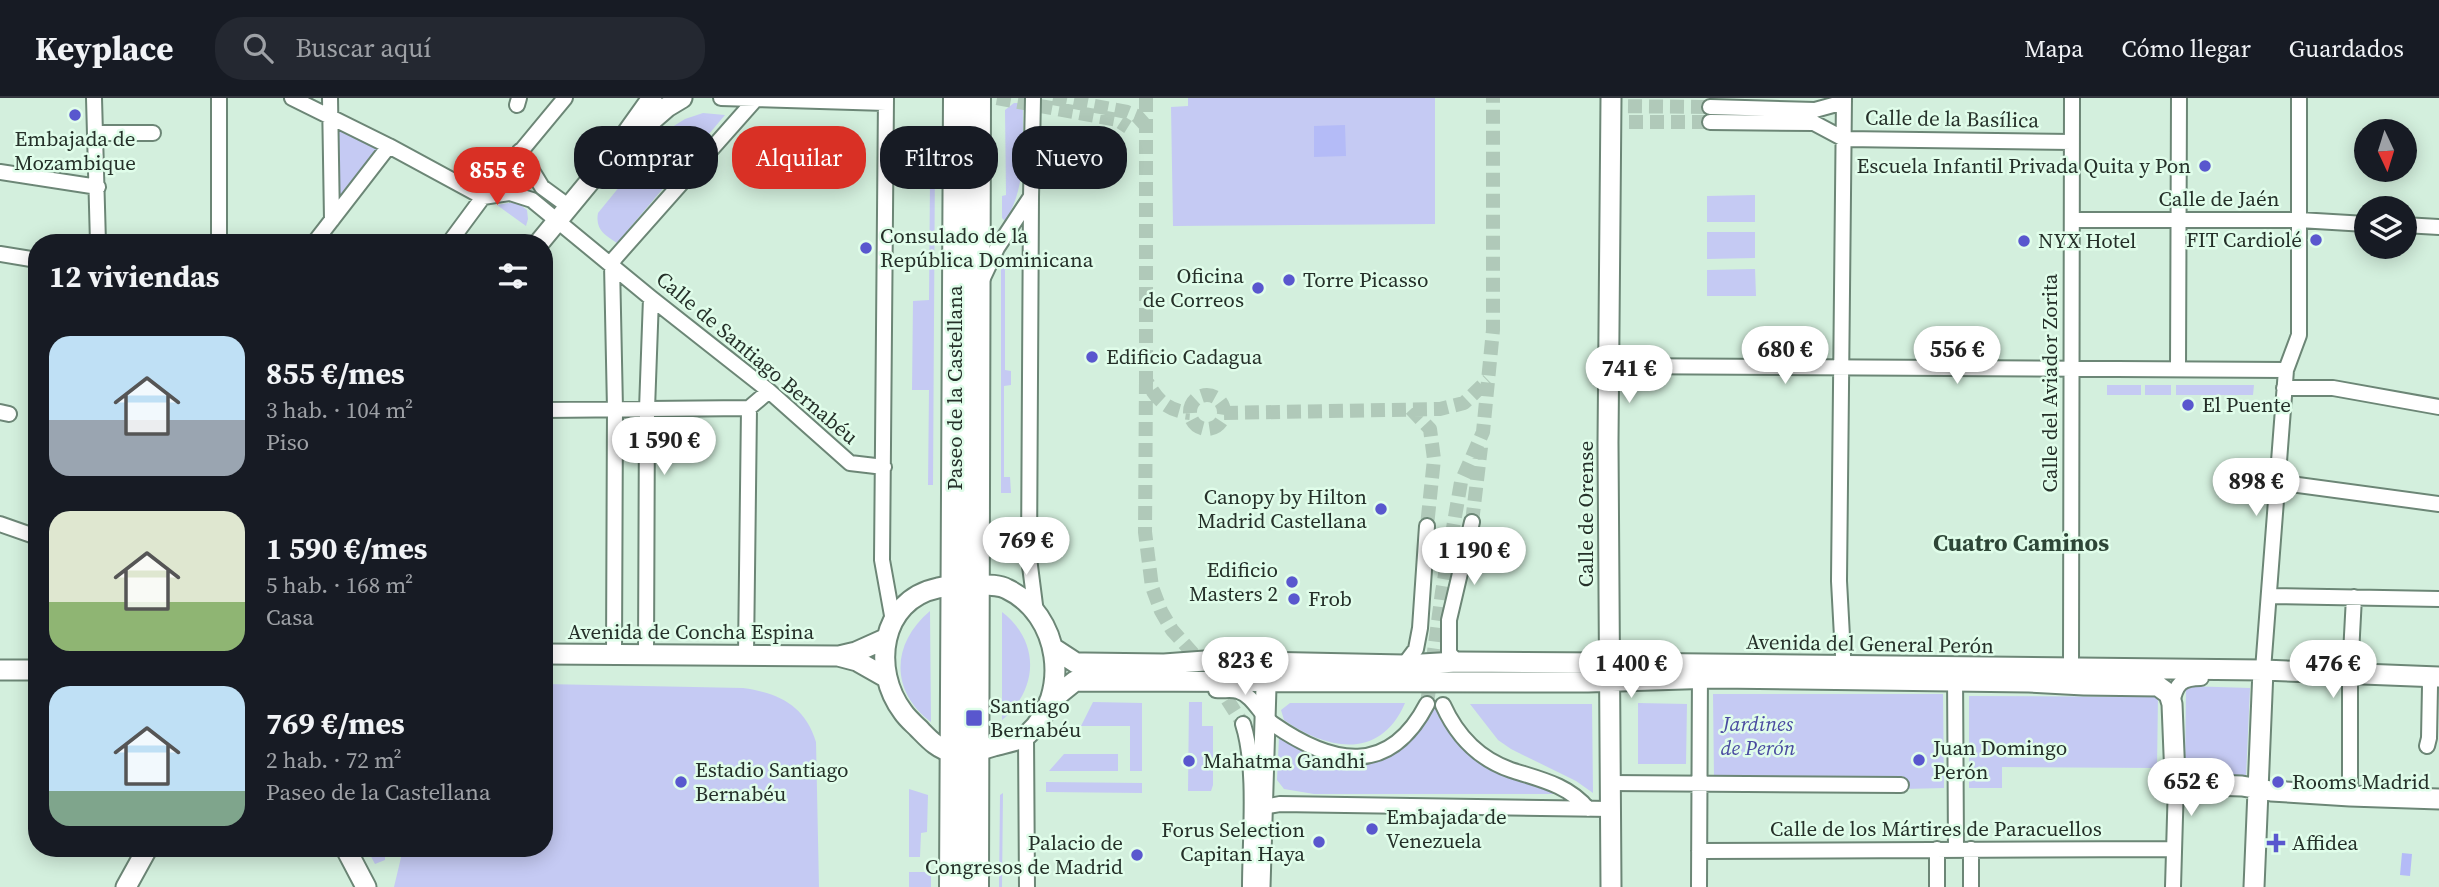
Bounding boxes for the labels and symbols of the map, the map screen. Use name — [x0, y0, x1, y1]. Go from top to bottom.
street label: Calle de la Basílica — [1865, 102, 2040, 135]
marker: Embajada de Mozambique — [67, 107, 83, 123]
north arrow — [2354, 119, 2417, 182]
place label: Embajada de Mozambique — [14, 124, 136, 177]
pin: 855 € — [448, 148, 546, 207]
place label: Escuela Infantil Privada Quita y Pon — [1857, 151, 2191, 180]
marker: Escuela Infantil Privada Quita y Pon — [2197, 158, 2213, 174]
street label: Calle de Jaén — [2158, 184, 2280, 213]
place label: Consulado de la República Dominicana — [880, 221, 1094, 274]
place label: FIT Cardiolé — [2186, 225, 2302, 254]
place label: NYX Hotel — [2038, 226, 2136, 255]
marker: FIT Cardiolé — [2308, 232, 2324, 248]
marker: NYX Hotel — [2016, 233, 2032, 249]
marker: Consulado de la República Dominicana — [858, 240, 874, 256]
place label: Oficina de Correos — [1143, 261, 1244, 314]
street label: Calle de Santiago Bernabéu — [650, 264, 864, 451]
place label: Torre Picasso — [1303, 265, 1428, 294]
marker: Torre Picasso — [1281, 272, 1297, 288]
street label: Calle del Aviador Zorita — [2035, 273, 2064, 492]
marker: Oficina de Correos — [1250, 280, 1266, 296]
street label: Paseo de la Castellana — [940, 285, 969, 491]
pin: 680 € — [1736, 327, 1834, 386]
pin: 556 € — [1908, 327, 2006, 386]
place label: Edificio Cadagua — [1106, 342, 1263, 371]
pin: 741 € — [1580, 345, 1678, 405]
marker: Edificio Cadagua — [1084, 349, 1100, 365]
place label: El Puente — [2202, 390, 2291, 419]
marker: El Puente — [2180, 397, 2196, 413]
pin: 1 590 € — [599, 418, 729, 477]
street label: Calle de Orense — [1571, 441, 1600, 587]
pin: 898 € — [2207, 458, 2305, 518]
place label: Canopy by Hilton Madrid Castellana — [1197, 482, 1367, 535]
marker: Canopy by Hilton Madrid Castellana — [1373, 501, 1389, 517]
pin: 769 € — [977, 518, 1075, 577]
district label: Cuatro Caminos — [1933, 526, 2109, 559]
pin: 1 190 € — [1409, 528, 1539, 587]
place label: Edificio Masters 2 — [1189, 555, 1278, 608]
marker: Edificio Masters 2 — [1284, 574, 1300, 590]
place label: Frob — [1308, 584, 1352, 613]
marker: Frob — [1286, 591, 1302, 607]
street label: Avenida de Concha Espina — [568, 617, 815, 646]
street label: Avenida del General Perón — [1746, 627, 1994, 660]
pin: 823 € — [1196, 638, 1294, 697]
pin: 1 400 € — [1566, 640, 1696, 700]
pin: 476 € — [2284, 640, 2382, 700]
place label: Santiago Bernabéu — [990, 691, 1081, 744]
marker: Santiago Bernabéu — [964, 708, 984, 728]
park label: Jardines de Perón — [1720, 709, 1796, 762]
place label: Juan Domingo Perón — [1932, 733, 2067, 786]
place label: Mahatma Gandhi — [1203, 746, 1365, 775]
marker: Juan Domingo Perón — [1911, 752, 1927, 768]
marker: Mahatma Gandhi — [1181, 753, 1197, 769]
place label: Estadio Santiago Bernabéu — [695, 755, 849, 808]
pin: 652 € — [2142, 758, 2240, 818]
place label: Rooms Madrid — [2292, 767, 2430, 796]
marker: Estadio Santiago Bernabéu — [673, 774, 689, 790]
marker: Rooms Madrid — [2270, 774, 2286, 790]
place label: Embajada de Venezuela — [1386, 802, 1507, 855]
street label: Calle de los Mártires de Paracuellos — [1770, 814, 2102, 843]
place label: Forus Selection Capitan Haya — [1161, 815, 1305, 868]
marker: Embajada de Venezuela — [1364, 821, 1380, 837]
place label: Palacio de Congresos de Madrid — [925, 828, 1123, 881]
place label: Affidea — [2292, 828, 2358, 857]
marker: Affidea — [2266, 833, 2286, 853]
marker: Forus Selection Capitan Haya — [1311, 834, 1327, 850]
marker: Palacio de Congresos de Madrid — [1129, 847, 1145, 863]

